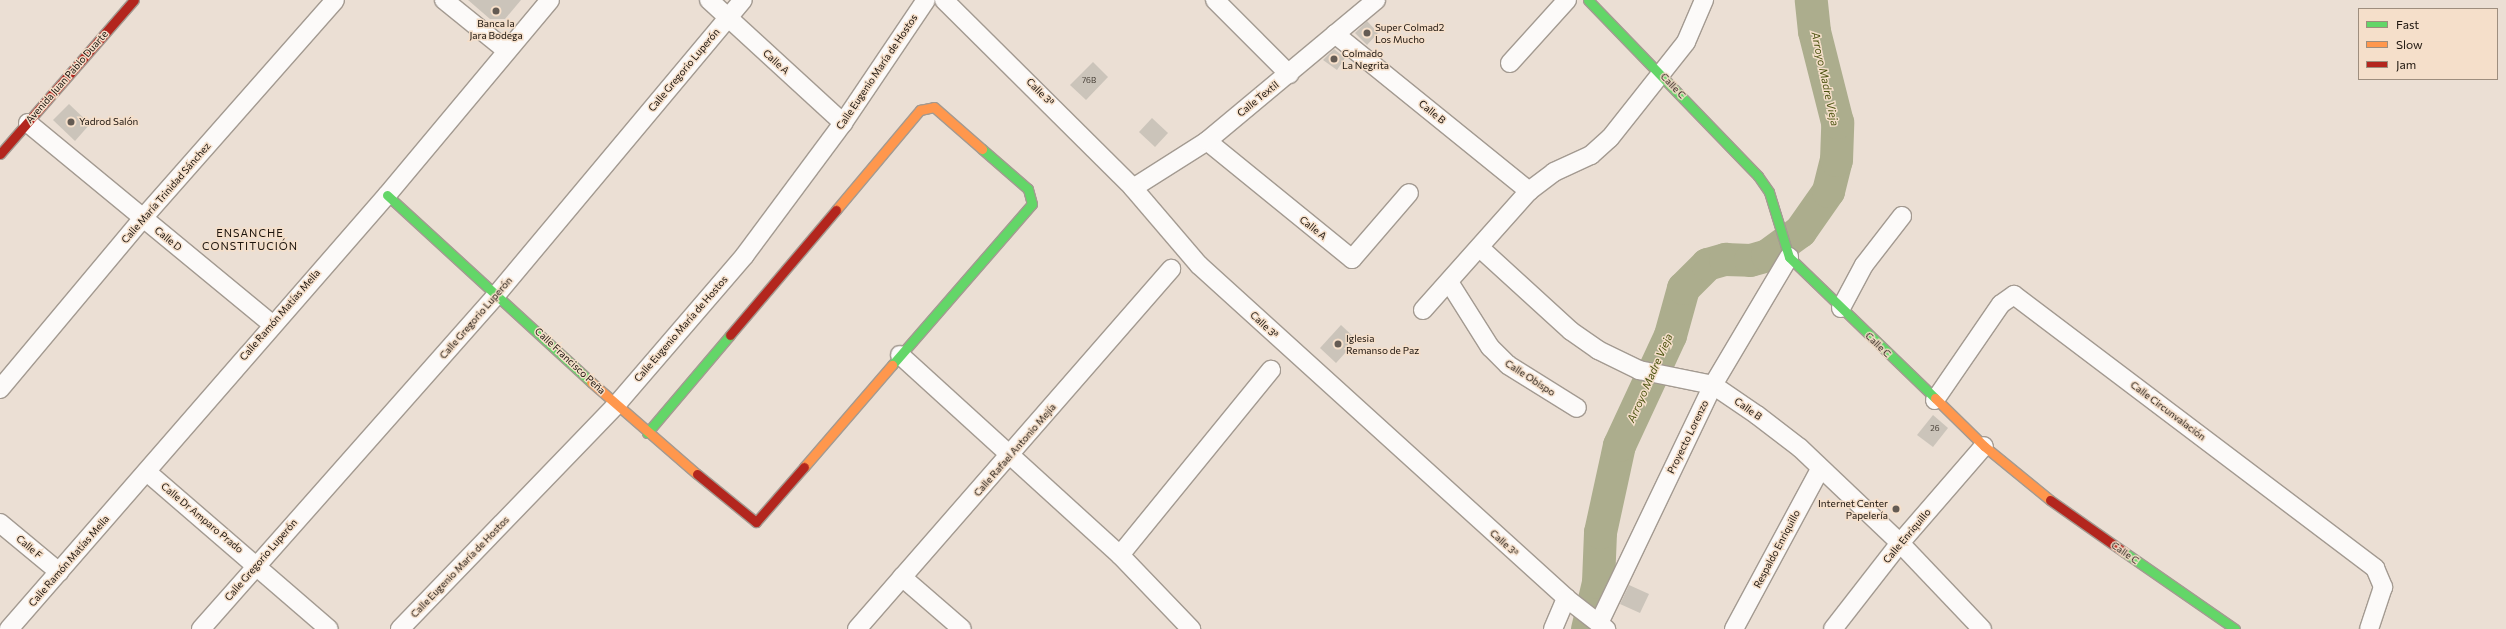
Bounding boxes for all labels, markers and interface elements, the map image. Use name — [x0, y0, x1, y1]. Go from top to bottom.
marker: Banca la Jara Bodega — [491, 6, 501, 16]
legend — [2358, 8, 2498, 80]
street label: Calle Eugenio María de Hostos — [834, 12, 920, 132]
place label: Banca la Jara Bodega — [469, 17, 523, 40]
text: Fast — [2396, 17, 2419, 31]
place label: Super Colmad2 Los Mucho — [1375, 21, 1444, 44]
street label: Calle Gregorio Luperón — [646, 26, 722, 114]
street label: Avenida Juan Pablo Duarte — [24, 28, 110, 126]
marker: Super Colmad2 Los Mucho — [1362, 28, 1372, 38]
water label: Arroyo Madre Vieja — [1809, 31, 1841, 127]
text: Slow — [2396, 37, 2423, 51]
street label: Calle A — [760, 47, 792, 77]
place label: Colmado La Negrita — [1342, 47, 1389, 70]
marker: Colmado La Negrita — [1329, 54, 1339, 64]
text: Jam — [2396, 57, 2416, 71]
street label: Calle C — [1658, 71, 1688, 101]
street label: Calle 3ª — [1024, 76, 1056, 108]
house number: 76B — [1082, 76, 1096, 86]
street label: Calle Textil — [1235, 79, 1281, 119]
street label: Calle B — [1416, 98, 1448, 126]
place label: Yadrod Salón — [79, 116, 138, 128]
marker: Yadrod Salón — [66, 117, 76, 127]
street label: Calle María Trinidad Sánchez — [119, 140, 213, 246]
street label: Calle A — [1297, 214, 1329, 242]
street label: Calle D — [152, 224, 184, 254]
district label: ENSANCHE CONSTITUCIÓN — [202, 227, 298, 253]
street label: Calle Ramón Matías Mella — [237, 267, 323, 363]
street label: Calle Eugenio María de Hostos — [632, 274, 730, 384]
street label: Calle Gregorio Luperón — [437, 275, 515, 361]
street label: Calle 3ª — [1248, 309, 1280, 341]
street label: Calle Francisco Peña — [532, 325, 608, 397]
street label: Calle C — [1863, 330, 1893, 360]
water label: Arroyo Madre Vieja — [1624, 331, 1676, 425]
place label: Iglesia Remanso de Paz — [1346, 332, 1419, 356]
marker: Iglesia Remanso de Paz — [1333, 339, 1343, 349]
street label: Calle Obispo — [1503, 357, 1557, 399]
street label: Calle Circunvalación — [2128, 379, 2208, 443]
street label: Calle B — [1732, 395, 1764, 423]
street label: Proyecto Lorenzo — [1665, 398, 1711, 476]
street label: Calle Rafael Antonio Mejía — [971, 401, 1059, 499]
house number: 26 — [1930, 424, 1940, 434]
street label: Calle Dr Amparo Prado — [159, 480, 245, 556]
place label: Internet Center Papelería — [1818, 497, 1888, 520]
marker: Internet Center Papelería — [1891, 504, 1901, 514]
street label: Calle Enriquillo — [1881, 506, 1933, 566]
street label: Respaldo Enriquillo — [1751, 508, 1803, 590]
street label: Calle Ramón Matías Mella — [26, 513, 112, 609]
street label: Calle Eugenio María de Hostos — [408, 514, 512, 620]
street label: Calle Gregorio Luperón — [222, 517, 300, 603]
street label: Calle 3ª — [1487, 527, 1521, 559]
street label: Calle F — [14, 533, 44, 561]
street label: Calle C — [2109, 539, 2141, 567]

